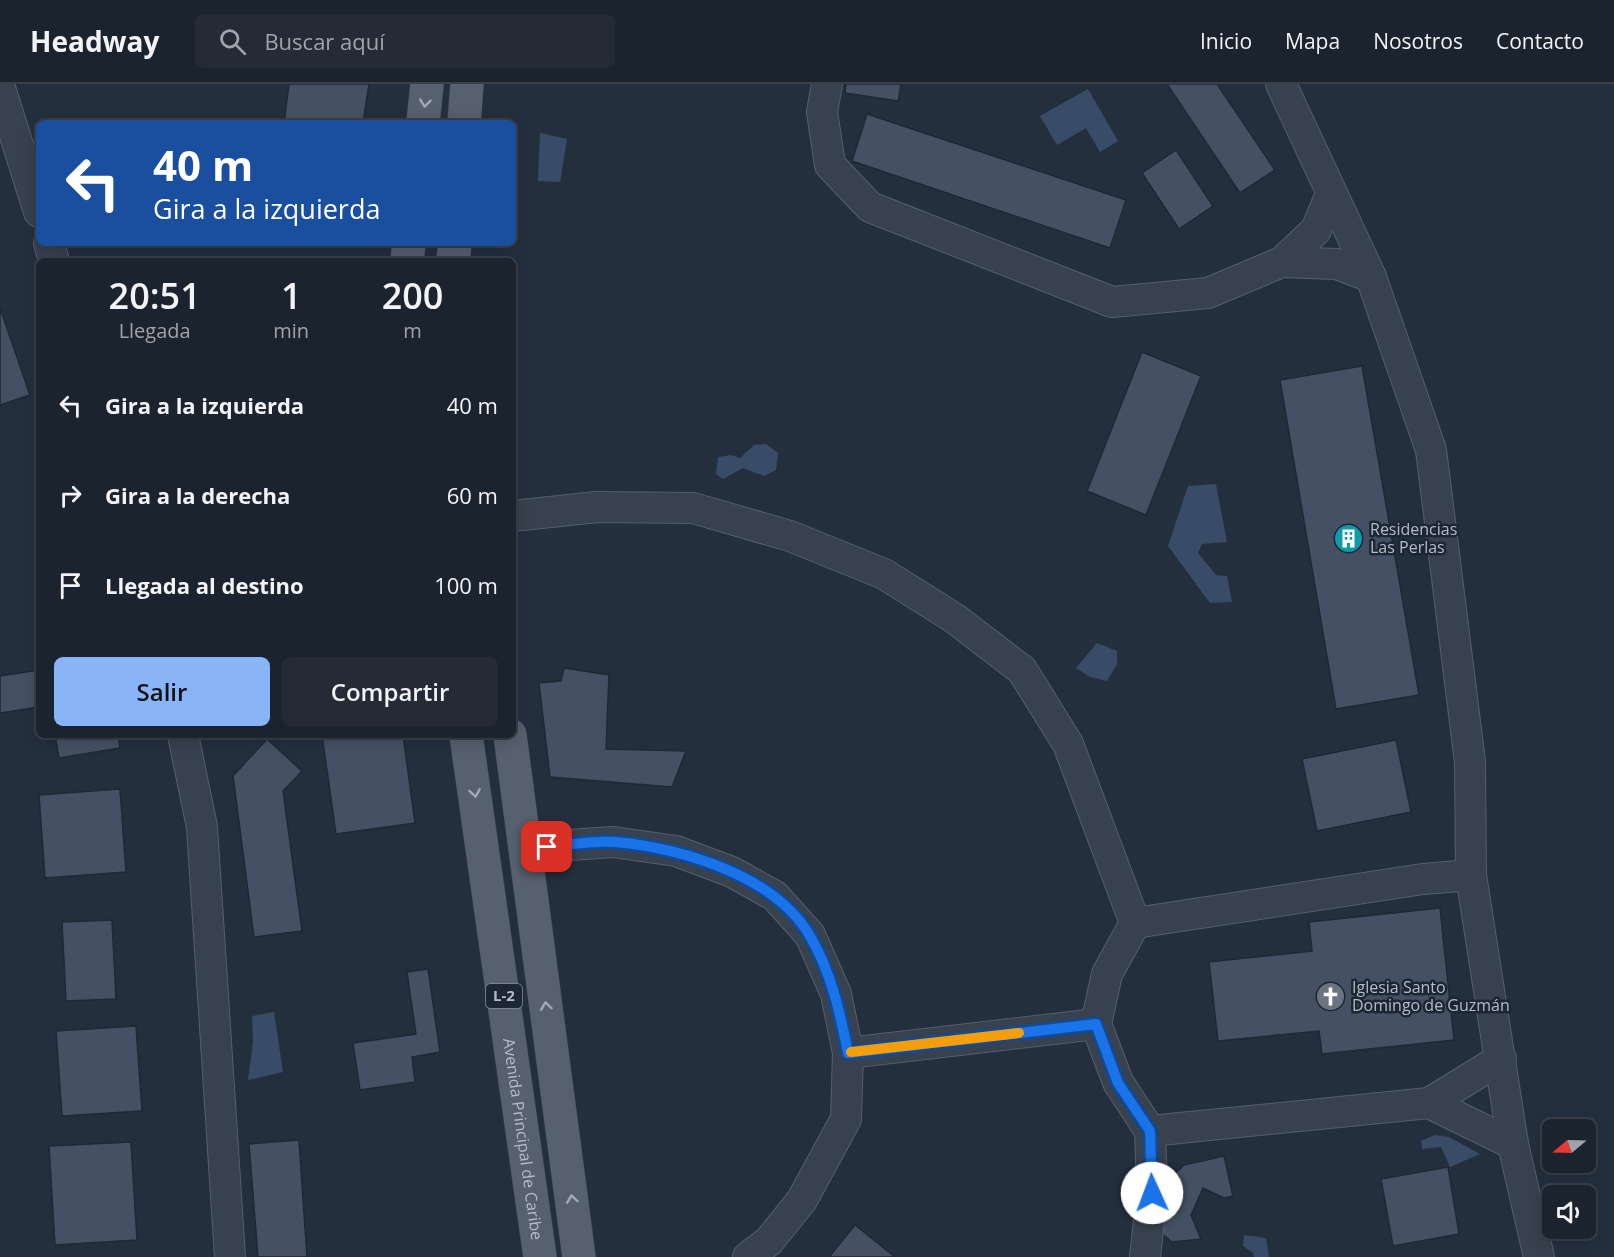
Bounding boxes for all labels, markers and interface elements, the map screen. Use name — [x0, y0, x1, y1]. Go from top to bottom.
search box — [195, 14, 615, 68]
text: Headway — [30, 22, 159, 60]
icon: search — [216, 25, 249, 58]
text: Buscar aquí — [264, 26, 385, 56]
text: Inicio — [1200, 27, 1252, 55]
text: Mapa — [1285, 27, 1340, 55]
text: Nosotros — [1373, 27, 1463, 55]
text: Contacto — [1496, 27, 1584, 55]
one-way arrow — [419, 99, 432, 108]
text: 40 m — [153, 136, 253, 193]
icon: left — [54, 144, 132, 222]
text: Gira a la izquierda — [153, 190, 380, 227]
text: 20:51 — [109, 271, 201, 320]
text: 1 — [281, 271, 302, 320]
text: 200 — [382, 271, 443, 320]
text: Llegada — [119, 317, 191, 344]
text: min — [273, 317, 309, 344]
text: m — [403, 317, 422, 344]
icon: left — [54, 389, 87, 422]
text: Gira a la izquierda — [105, 390, 304, 420]
text: 40 m — [447, 390, 498, 420]
icon: right — [54, 479, 87, 512]
text: Gira a la derecha — [105, 480, 290, 510]
text: 60 m — [447, 480, 498, 510]
place label: Residencias Las Perlas — [1370, 518, 1457, 558]
building icon: Residencias Las Perlas — [1333, 522, 1365, 554]
icon: arrive — [54, 569, 87, 602]
text: Llegada al destino — [105, 570, 304, 600]
text: 100 m — [434, 570, 498, 600]
button: Salir — [54, 657, 270, 726]
button: Compartir — [282, 657, 498, 726]
one-way arrow — [468, 787, 481, 797]
pin — [521, 821, 572, 872]
icon: arrive — [530, 830, 563, 863]
place label: Iglesia Santo Domingo de Guzmán — [1352, 976, 1510, 1016]
church icon: Iglesia Santo Domingo de Guzmán — [1315, 980, 1347, 1012]
road number: L-2 — [486, 984, 522, 1008]
one-way arrow — [540, 1001, 552, 1010]
street label: Avenida Principal de Caribe — [498, 1037, 548, 1241]
north arrow — [1542, 1119, 1596, 1173]
map controls — [1542, 1119, 1596, 1239]
position arrow — [1120, 1161, 1184, 1225]
button: sound — [1542, 1185, 1596, 1239]
one-way arrow — [566, 1194, 578, 1204]

